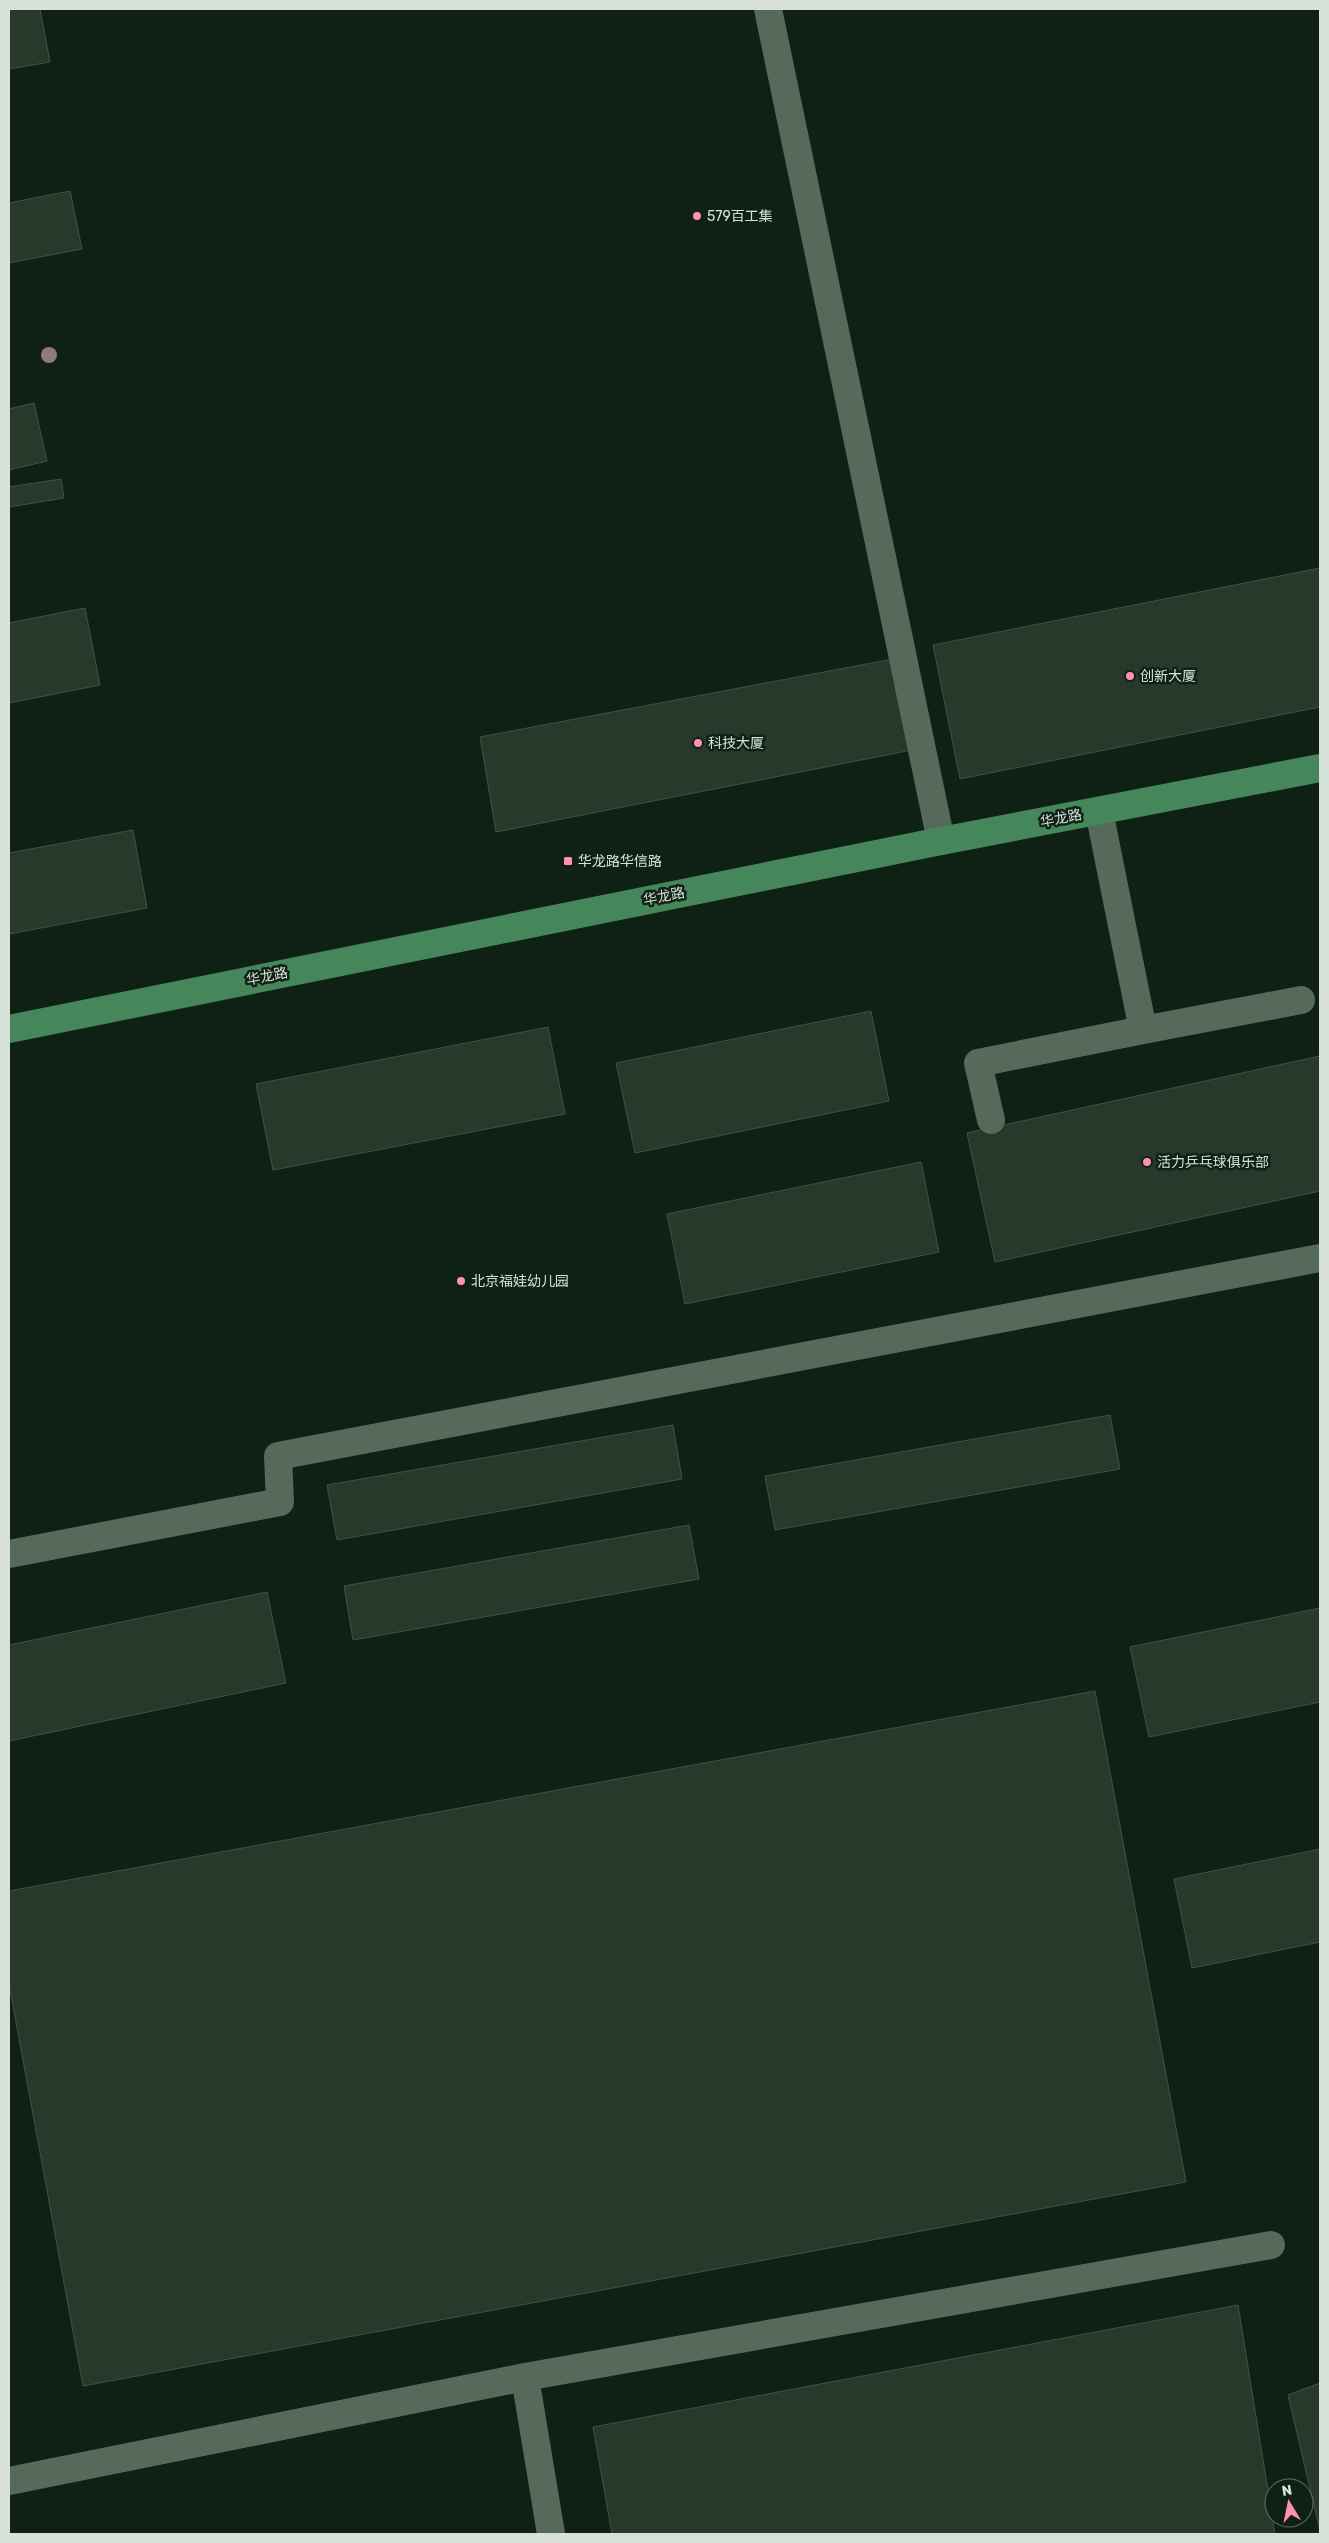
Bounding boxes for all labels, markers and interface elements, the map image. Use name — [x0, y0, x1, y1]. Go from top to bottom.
place label: 579百工集 — [707, 208, 773, 225]
marker: 579百工集 — [691, 210, 703, 222]
place label: 创新大厦 — [1140, 668, 1196, 685]
marker: 创新大厦 — [1124, 670, 1136, 682]
place label: 科技大厦 — [708, 735, 764, 752]
marker: 科技大厦 — [692, 737, 704, 749]
street label: 华龙路 — [1039, 806, 1083, 831]
place label: 华龙路华信路 — [578, 853, 662, 870]
marker: 华龙路华信路 — [562, 855, 574, 867]
street label: 华龙路 — [642, 884, 686, 909]
street label: 华龙路 — [245, 964, 289, 989]
place label: 活力乒乓球俱乐部 — [1157, 1154, 1269, 1171]
marker: 活力乒乓球俱乐部 — [1141, 1156, 1153, 1168]
place label: 北京福娃幼儿园 — [471, 1273, 569, 1290]
marker: 北京福娃幼儿园 — [455, 1275, 467, 1287]
north arrow — [1264, 2478, 1314, 2528]
text: N — [1280, 2481, 1293, 2500]

